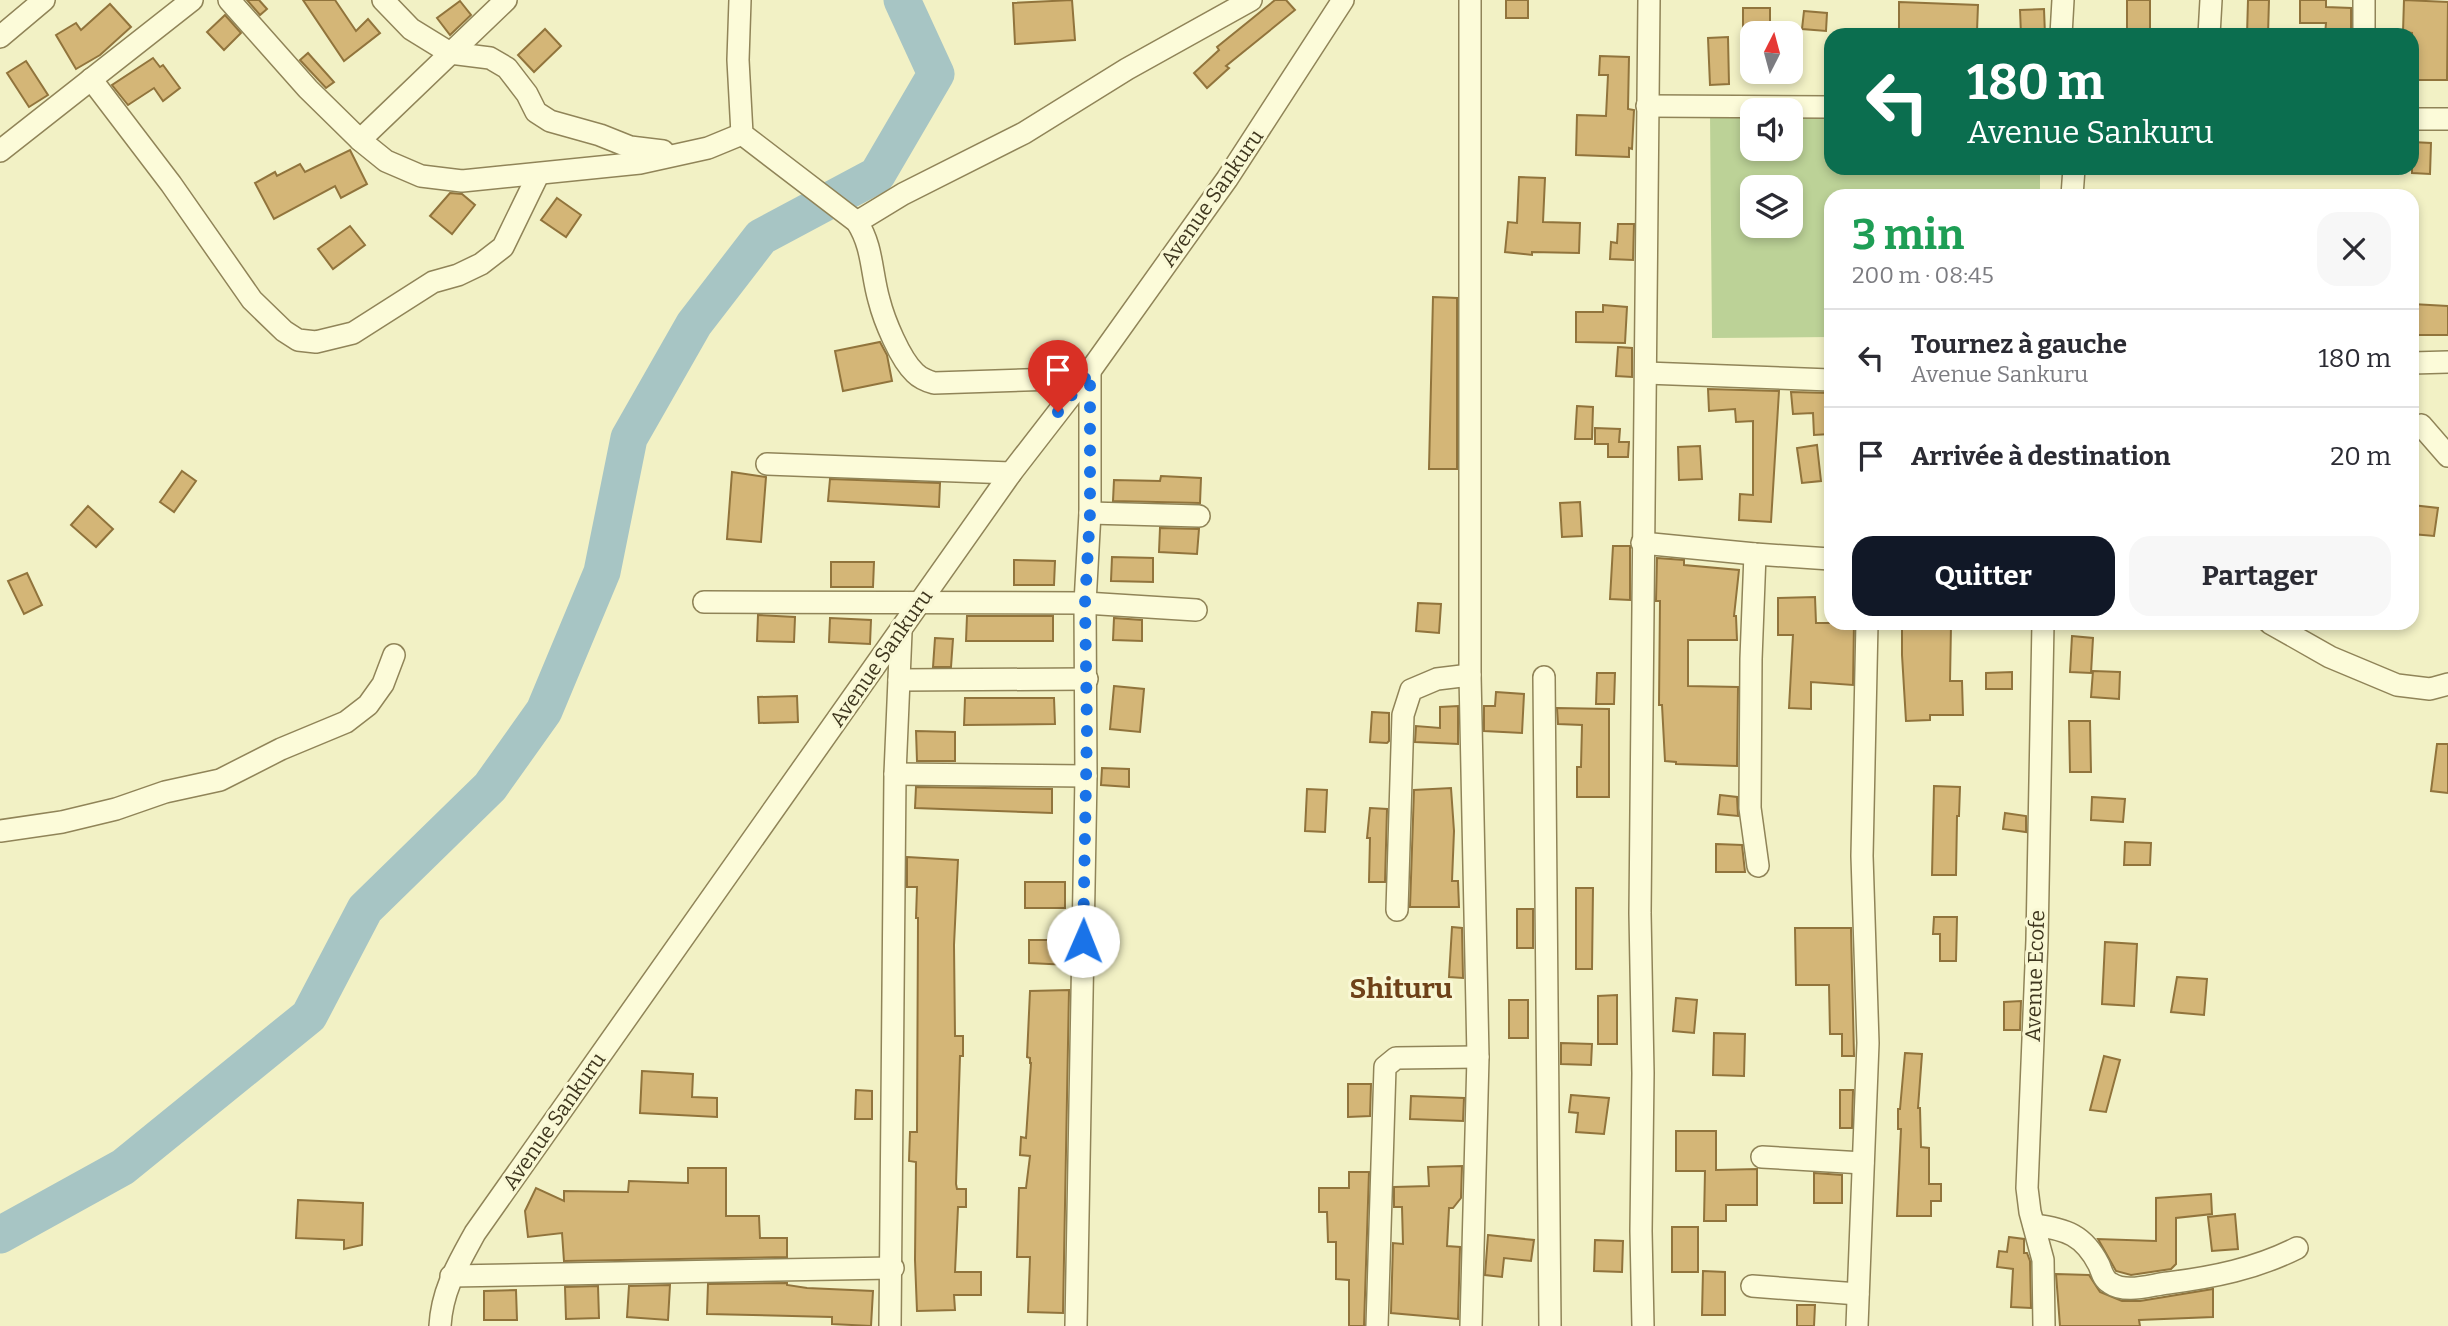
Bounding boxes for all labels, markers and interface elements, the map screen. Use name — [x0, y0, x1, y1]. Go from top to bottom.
north arrow — [1740, 21, 1802, 84]
map controls — [1740, 21, 1803, 238]
text: 180 m — [1967, 53, 2104, 112]
icon: left — [1852, 56, 1943, 147]
button: sound — [1740, 98, 1803, 161]
text: Avenue Sankuru — [1967, 113, 2214, 151]
street label: Avenue Sankuru — [1155, 124, 1269, 272]
button: layers — [1740, 175, 1803, 238]
text: 3 min — [1852, 210, 1964, 260]
button: close — [2317, 212, 2391, 286]
text: 200 m · 08:45 — [1852, 261, 1994, 289]
text: Tournez à gauche — [1911, 329, 2127, 360]
icon: left — [1852, 339, 1890, 377]
pin — [1028, 340, 1088, 412]
text: 180 m — [2318, 343, 2391, 374]
icon: arrive — [1039, 351, 1077, 389]
text: Avenue Sankuru — [1911, 360, 2088, 388]
icon: arrive — [1852, 437, 1890, 475]
text: Arrivée à destination — [1911, 441, 2170, 472]
text: 20 m — [2330, 441, 2391, 472]
button: Quitter — [1852, 536, 2115, 616]
button: Partager — [2129, 536, 2391, 616]
street label: Avenue Sankuru — [824, 584, 938, 732]
position arrow — [1046, 904, 1120, 978]
street label: Avenue Ecofe — [2020, 910, 2050, 1042]
district label: Shituru — [1349, 972, 1453, 1005]
street label: Avenue Sankuru — [497, 1047, 611, 1195]

